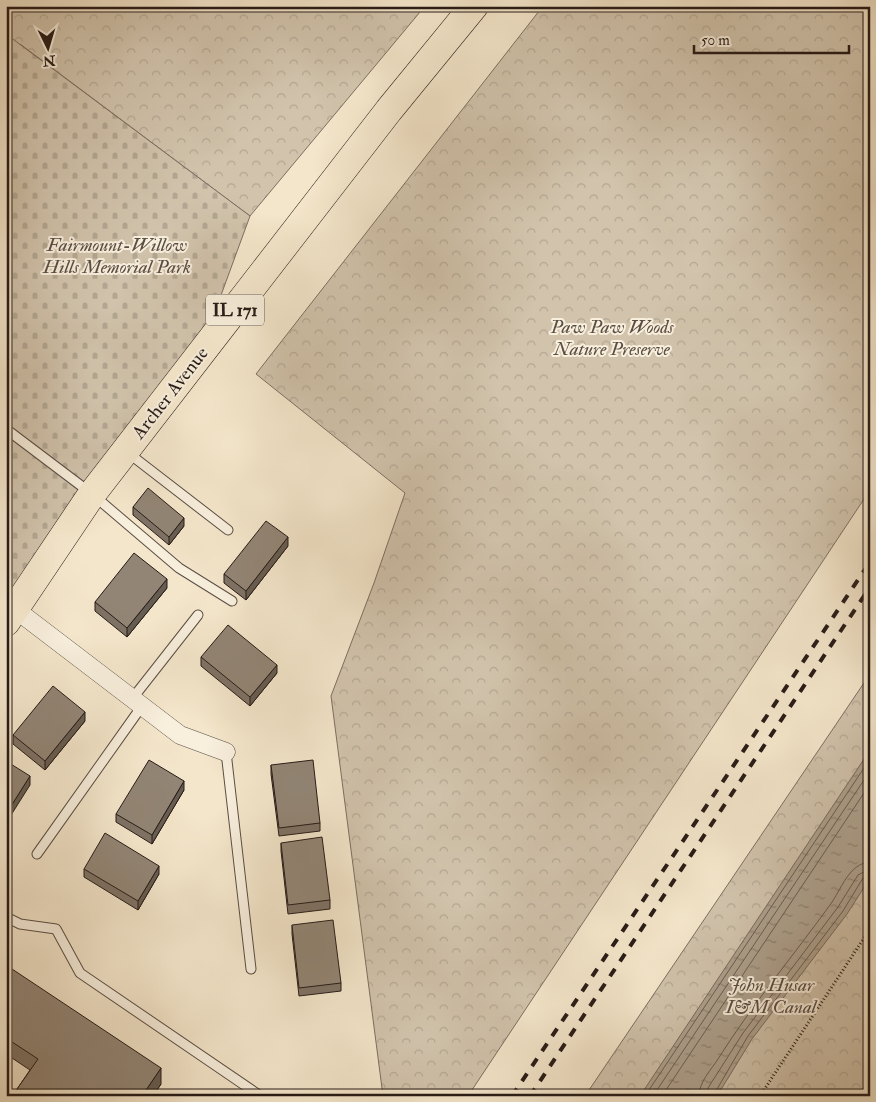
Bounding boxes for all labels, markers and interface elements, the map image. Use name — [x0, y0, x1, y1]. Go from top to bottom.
north arrow — [22, 22, 72, 72]
scale bar — [694, 22, 848, 54]
text: 50 m — [701, 31, 730, 50]
text: N — [42, 51, 57, 70]
park label: Fairmount-Willow Hills Memorial Park — [42, 233, 191, 279]
road number: IL 171 — [206, 294, 264, 326]
park label: Paw Paw Woods Nature Preserve — [550, 315, 674, 361]
street label: Archer Avenue — [126, 342, 214, 445]
park label: John Husar I&M Canal — [725, 973, 818, 1019]

